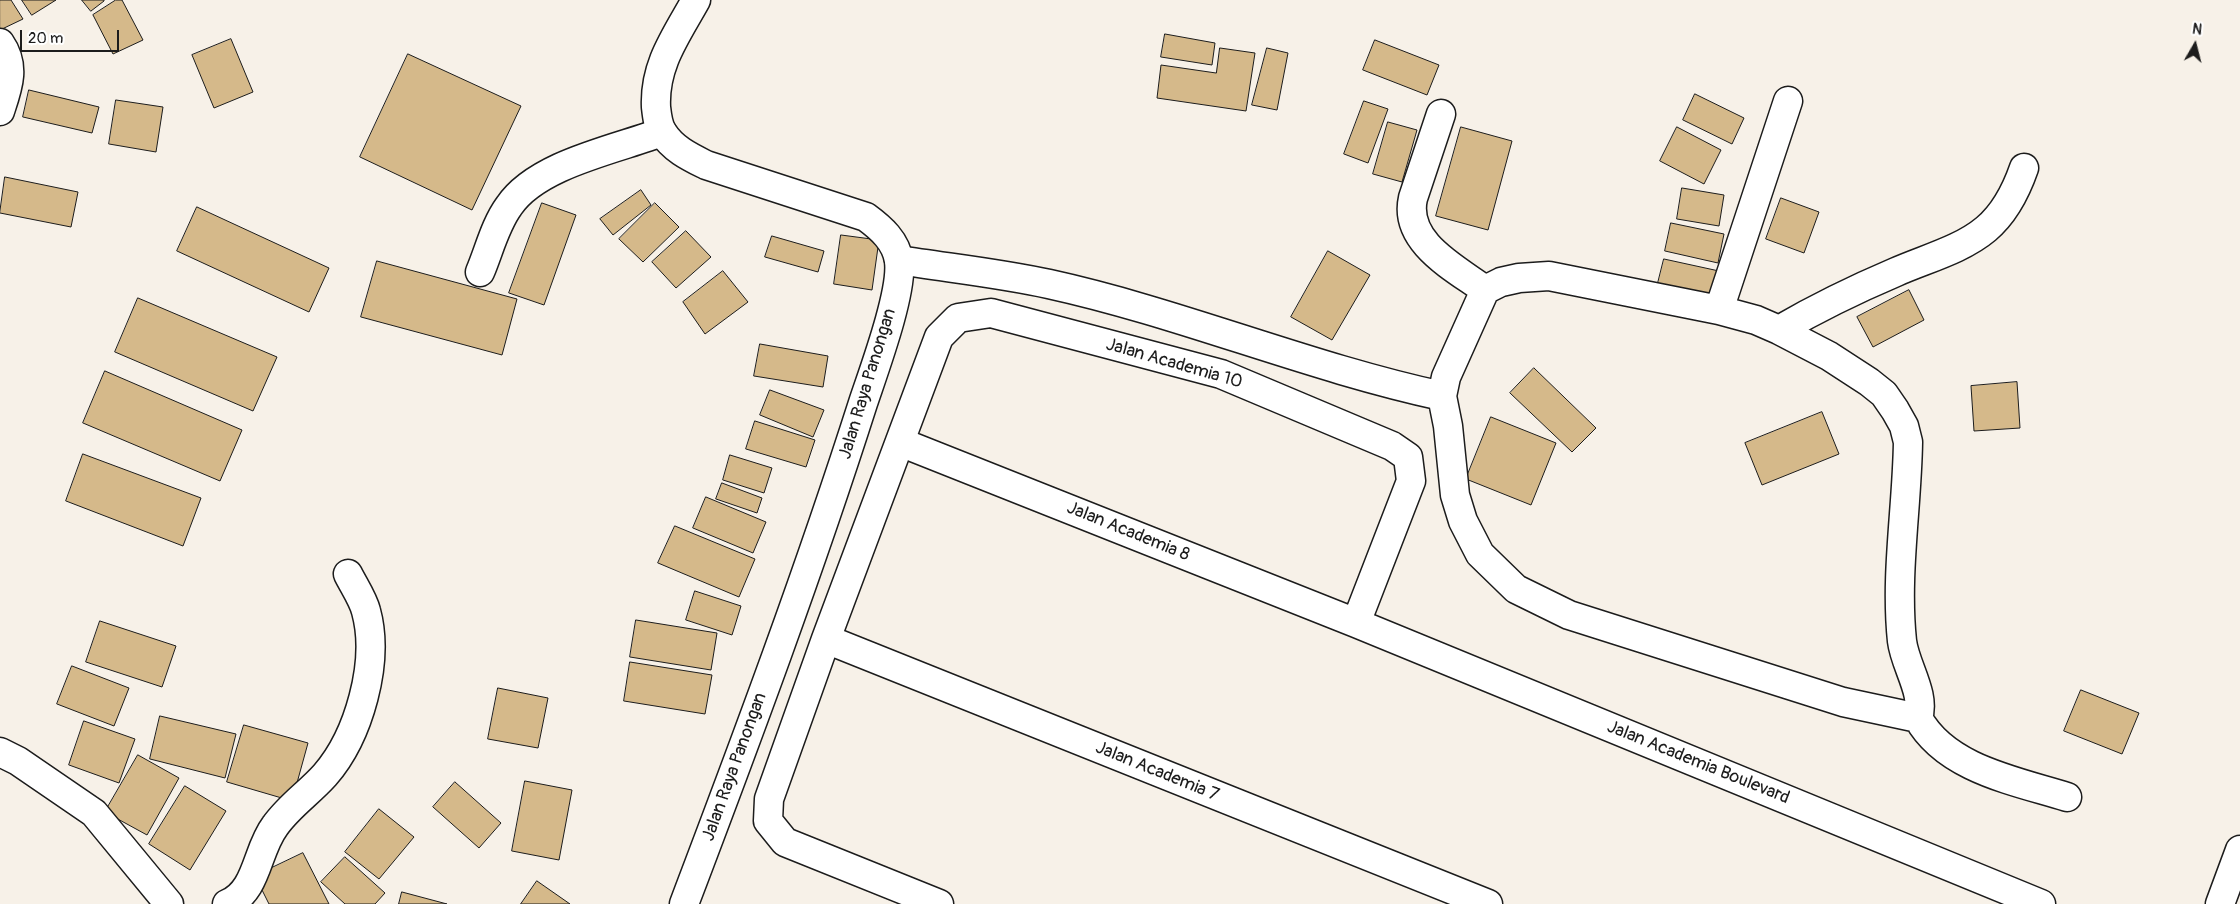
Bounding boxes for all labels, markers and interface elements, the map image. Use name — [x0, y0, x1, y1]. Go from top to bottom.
scale bar — [22, 20, 121, 52]
north arrow — [2170, 20, 2220, 70]
text: N — [2191, 21, 2203, 39]
text: 20 m — [28, 29, 63, 48]
street label: Jalan Raya Panongan — [835, 306, 901, 462]
street label: Jalan Academia 10 — [1103, 334, 1245, 394]
street label: Jalan Academia 8 — [1063, 498, 1193, 566]
street label: Jalan Raya Panongan — [698, 690, 772, 844]
street label: Jalan Academia Boulevard — [1604, 716, 1792, 810]
street label: Jalan Academia 7 — [1092, 737, 1222, 807]

